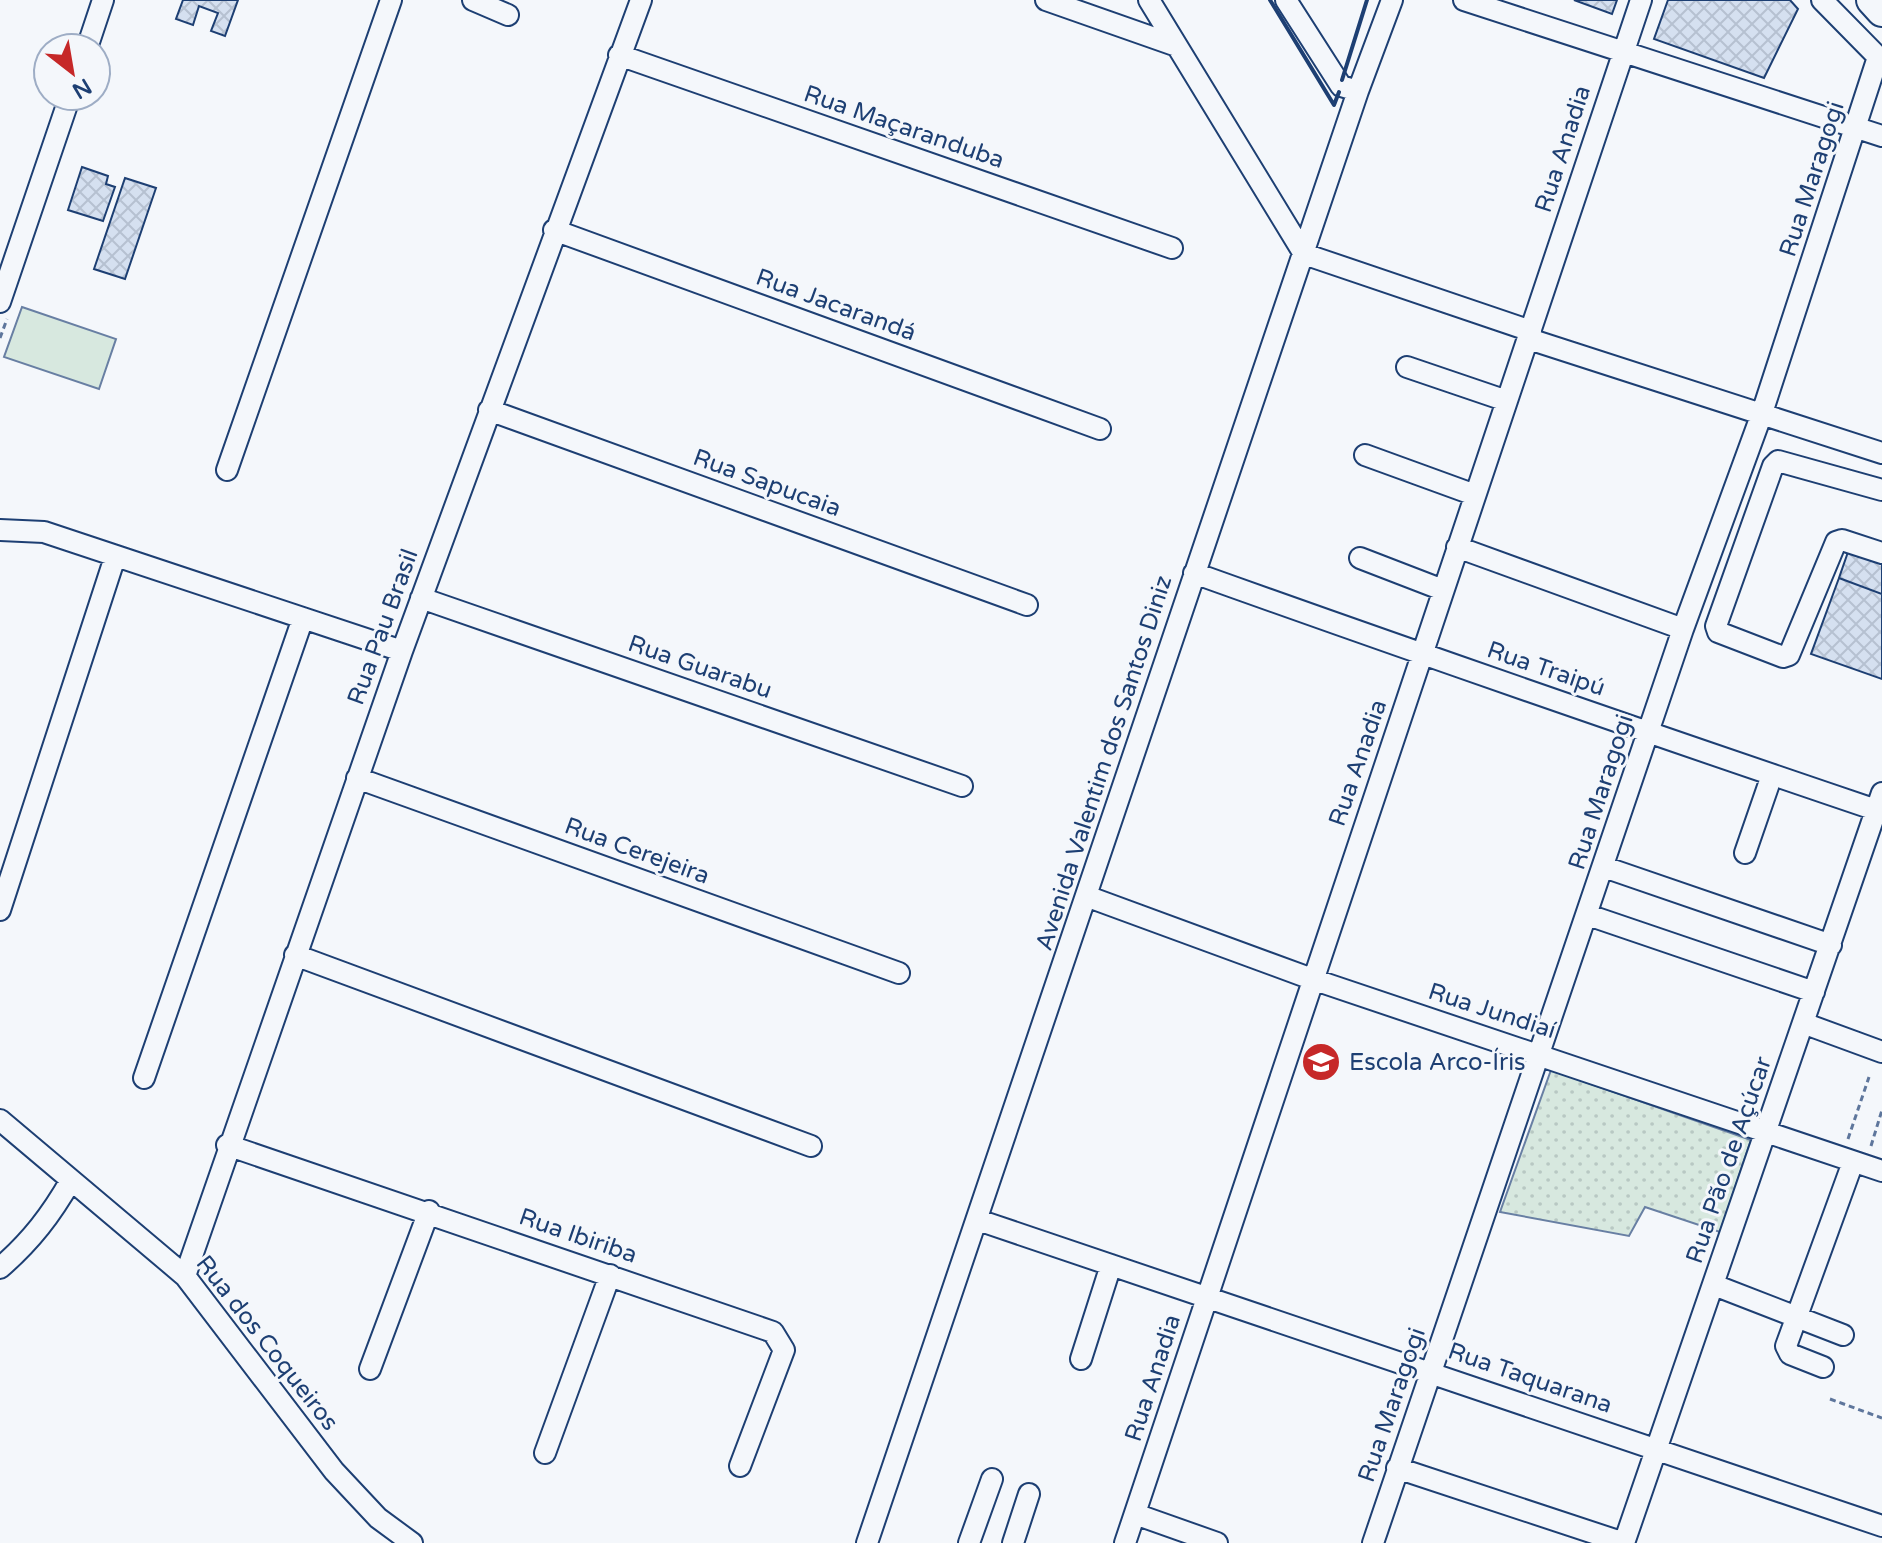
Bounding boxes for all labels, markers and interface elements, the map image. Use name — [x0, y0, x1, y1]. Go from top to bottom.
north arrow — [32, 32, 112, 112]
text: N — [68, 73, 96, 104]
street label: Rua Maçaranduba — [800, 79, 1008, 175]
street label: Rua Anadia — [1529, 82, 1597, 216]
street label: Rua Maragogi — [1773, 98, 1851, 260]
street label: Rua Jacarandá — [752, 263, 920, 347]
street label: Rua Sapucaia — [689, 443, 845, 523]
street label: Rua Pau Brasil — [341, 545, 425, 709]
street label: Avenida Valentim dos Santos Diniz — [1030, 572, 1178, 954]
street label: Rua Guarabu — [624, 629, 776, 705]
street label: Rua Traipú — [1483, 635, 1609, 703]
street label: Rua Anadia — [1323, 696, 1393, 830]
street label: Rua Maragogi — [1562, 711, 1640, 873]
street label: Rua Cerejeira — [561, 811, 713, 891]
street label: Rua Jundiaí — [1425, 977, 1559, 1045]
school or university icon: Escola Arco-Íris — [1300, 1041, 1342, 1083]
place label: Escola Arco-Íris — [1349, 1047, 1526, 1077]
street label: Rua Pão de Açúcar — [1680, 1052, 1778, 1267]
street label: Rua Ibiriba — [515, 1202, 641, 1270]
street label: Rua dos Coqueiros — [190, 1250, 344, 1436]
street label: Rua Anadia — [1119, 1311, 1187, 1445]
street label: Rua Maragogi — [1352, 1324, 1432, 1486]
street label: Rua Taquarana — [1444, 1336, 1616, 1420]

